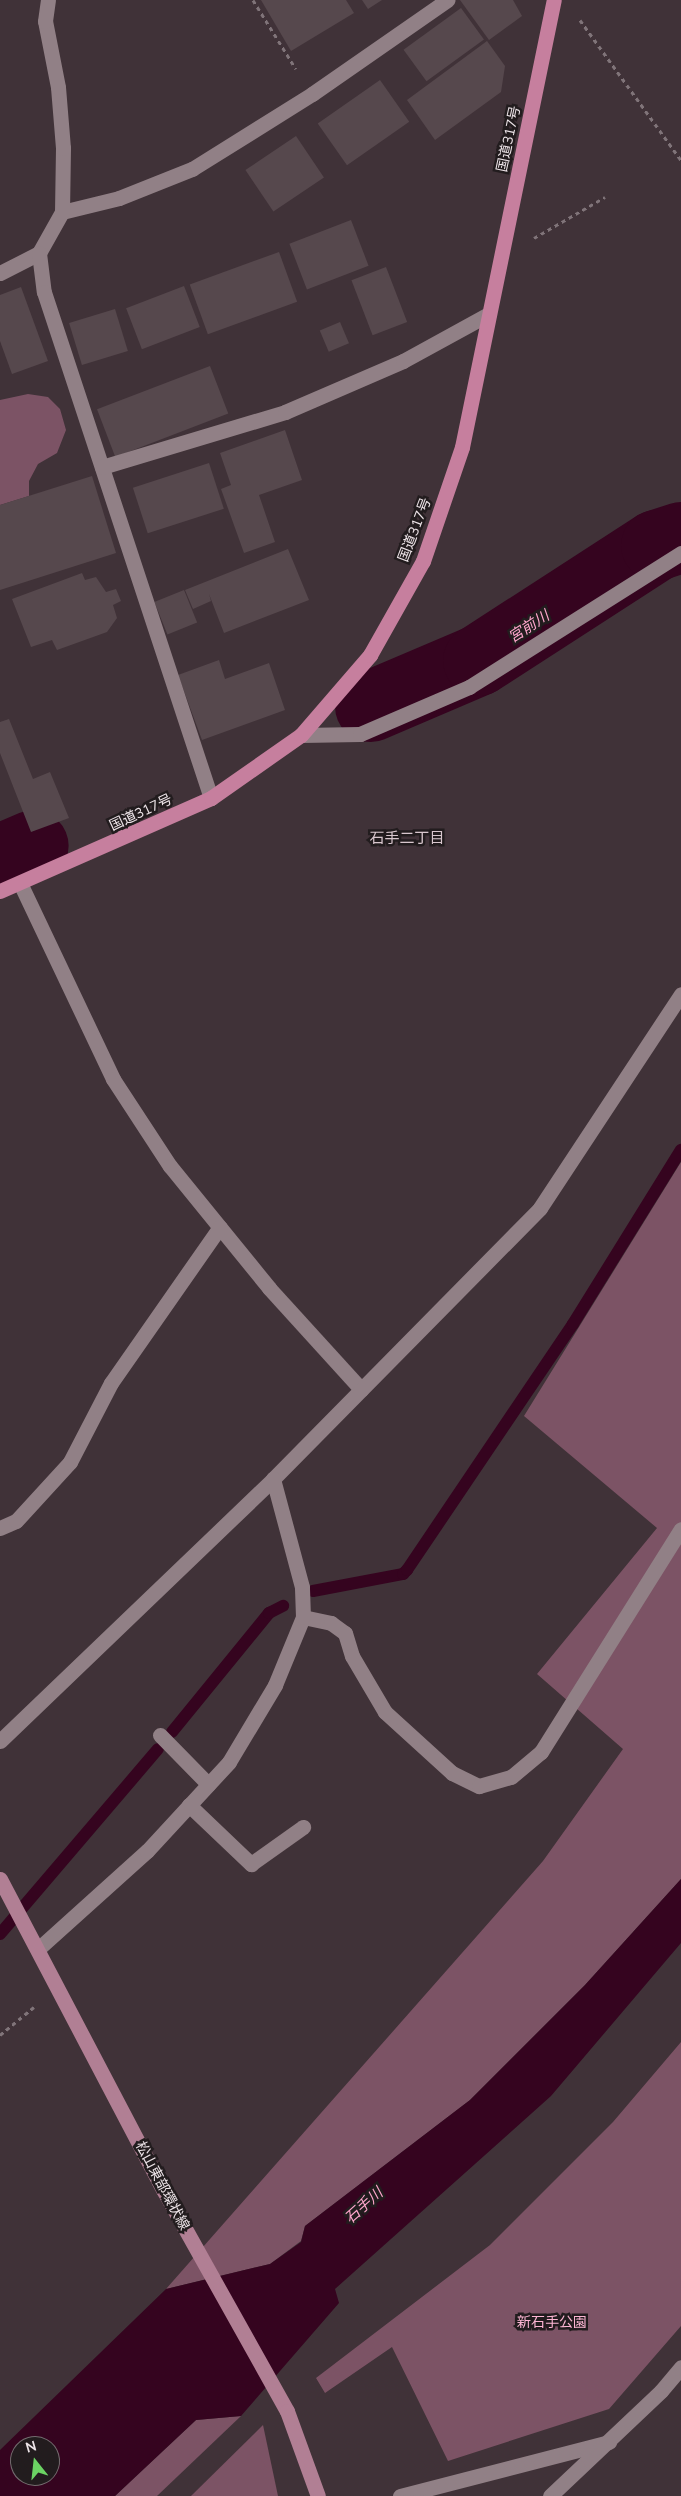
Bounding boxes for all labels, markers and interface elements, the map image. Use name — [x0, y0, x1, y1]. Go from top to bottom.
street label: 国道317号 — [494, 104, 524, 174]
street label: 国道317号 — [395, 496, 435, 564]
water label: 宮前川 — [505, 607, 553, 647]
street label: 国道317号 — [107, 791, 175, 835]
district label: 石手二丁目 — [370, 830, 444, 848]
street label: 松山東部環状線 — [132, 2139, 192, 2233]
water label: 石手川 — [341, 2184, 387, 2228]
park label: 新石手公園 — [517, 2315, 587, 2331]
north arrow — [10, 2436, 60, 2486]
text: N — [23, 2436, 39, 2458]

